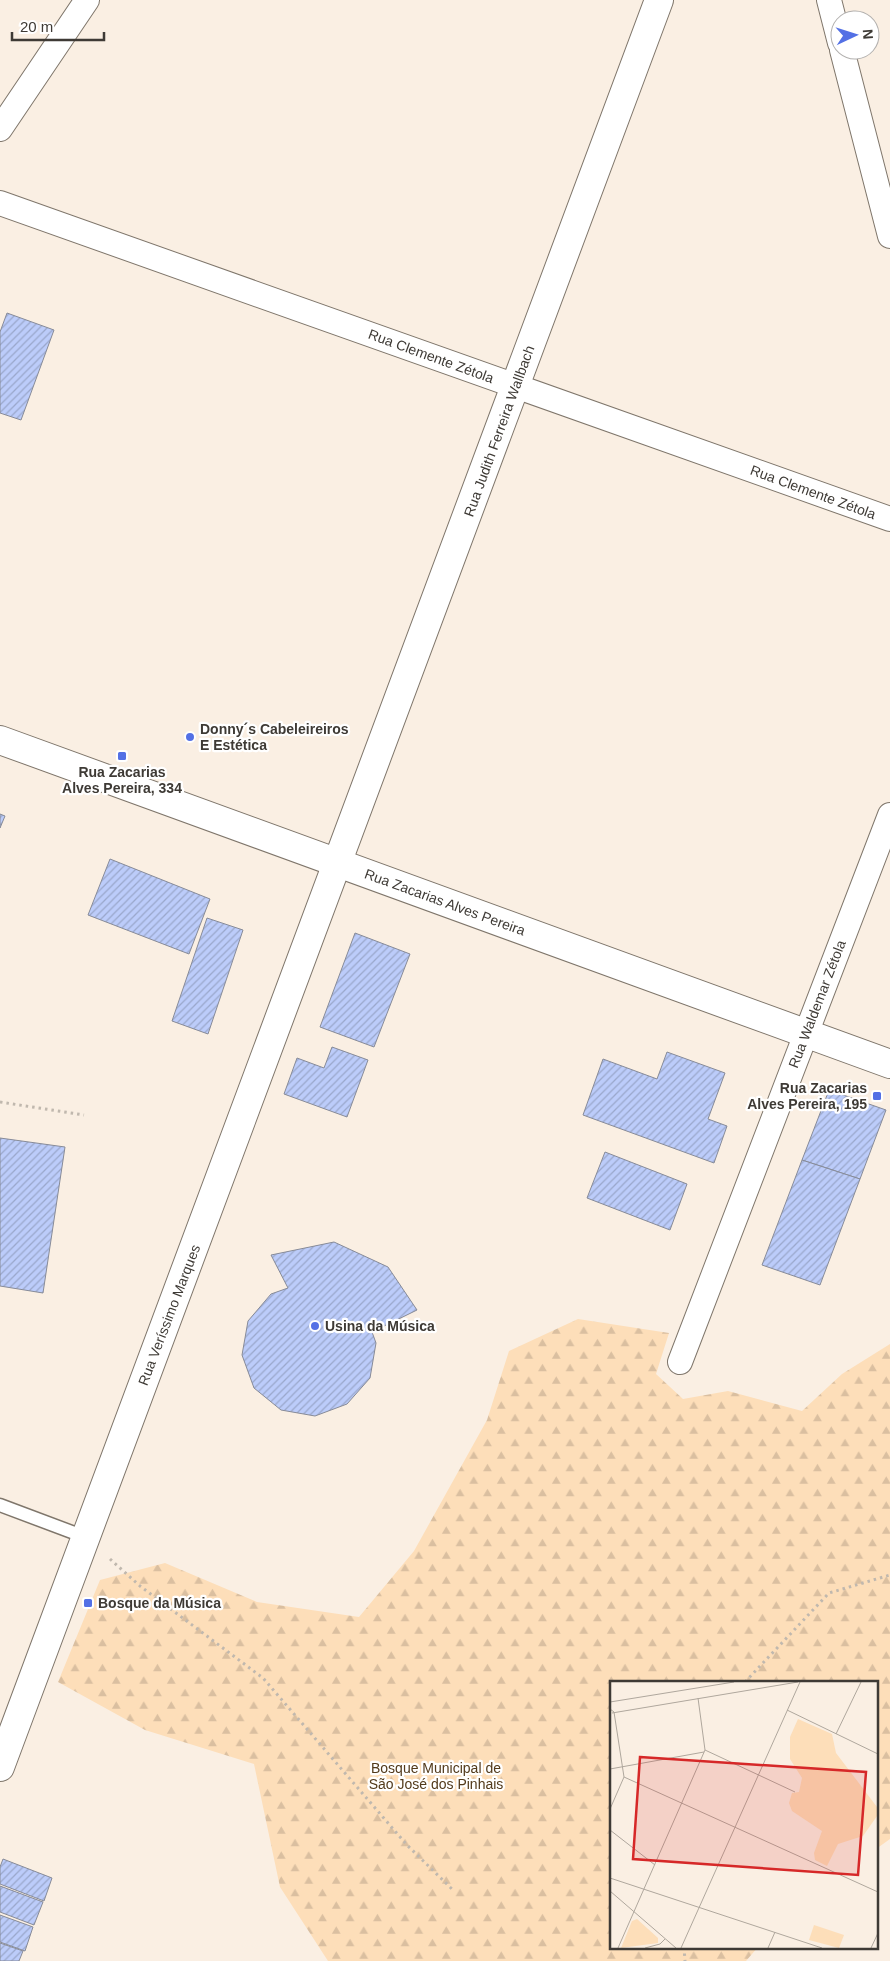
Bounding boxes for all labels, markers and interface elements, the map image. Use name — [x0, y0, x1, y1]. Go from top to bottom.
scale bar — [12, 10, 105, 42]
north arrow — [830, 10, 880, 60]
text: 20 m — [20, 18, 53, 35]
text: N — [860, 28, 876, 40]
street label: Rua Clemente Zétola — [366, 326, 496, 386]
street label: Rua Judith Ferreira Wallbach — [461, 343, 537, 519]
street label: Rua Clemente Zétola — [748, 462, 878, 522]
place label: Donny´s Cabeleireiros E Estética — [200, 721, 349, 753]
marker: Donny´s Cabeleireiros E Estética — [184, 731, 196, 743]
marker: Rua Zacarias Alves Pereira, 334 — [116, 750, 128, 762]
place label: Rua Zacarias Alves Pereira, 334 — [62, 764, 182, 796]
street label: Rua Zacarias Alves Pereira — [363, 865, 528, 939]
street label: Rua Waldemar Zétola — [785, 938, 849, 1070]
place label: Rua Zacarias Alves Pereira, 195 — [747, 1080, 867, 1112]
marker: Rua Zacarias Alves Pereira, 195 — [871, 1090, 883, 1102]
street label: Rua Veríssimo Marques — [135, 1242, 203, 1388]
place label: Usina da Música — [325, 1318, 435, 1334]
marker: Usina da Música — [309, 1320, 321, 1332]
place label: Bosque da Música — [98, 1595, 221, 1611]
marker: Bosque da Música — [82, 1597, 94, 1609]
inset map — [610, 1681, 878, 1948]
park label: Bosque Municipal de São José dos Pinhais — [369, 1760, 503, 1792]

